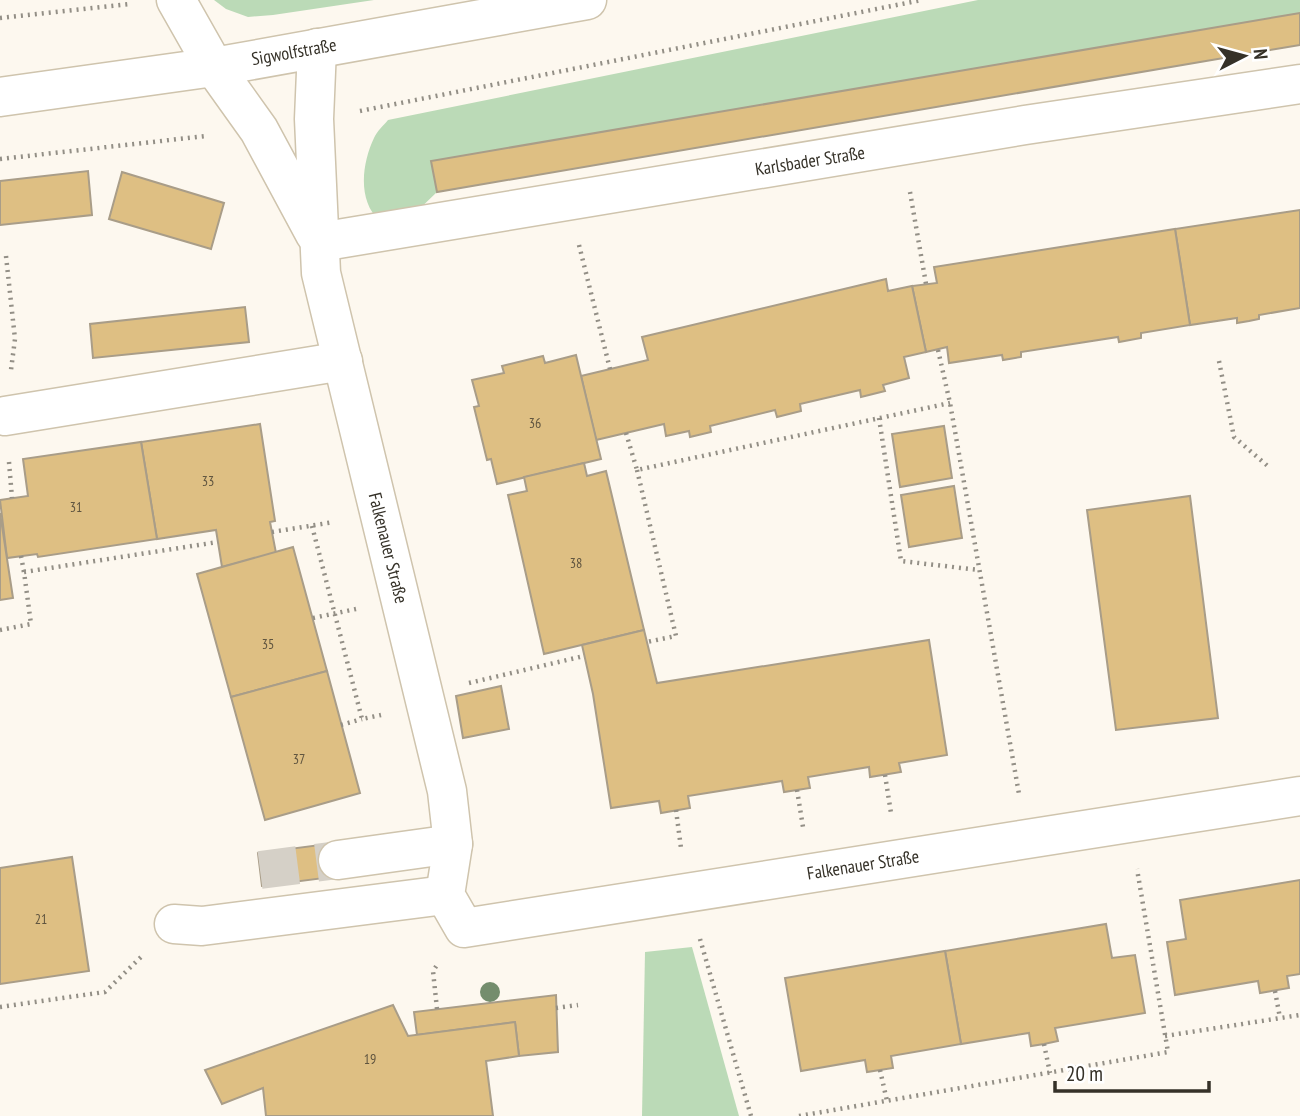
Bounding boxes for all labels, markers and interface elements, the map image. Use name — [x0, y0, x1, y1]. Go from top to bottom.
north arrow — [1209, 21, 1279, 91]
street label: Sigwolfstraße — [250, 33, 338, 70]
text: N — [1248, 48, 1273, 61]
street label: Karlsbader Straße — [753, 140, 866, 181]
house number: 36 — [529, 414, 541, 432]
house number: 33 — [202, 472, 214, 490]
street label: Falkenauer Straße — [364, 490, 413, 606]
house number: 31 — [70, 498, 82, 516]
house number: 38 — [570, 554, 582, 572]
house number: 35 — [262, 635, 274, 653]
house number: 37 — [293, 750, 305, 768]
street label: Falkenauer Straße — [805, 844, 921, 885]
house number: 21 — [35, 910, 47, 928]
house number: 19 — [364, 1050, 376, 1068]
scale bar — [1055, 1050, 1209, 1094]
text: 20 m — [1066, 1060, 1103, 1087]

